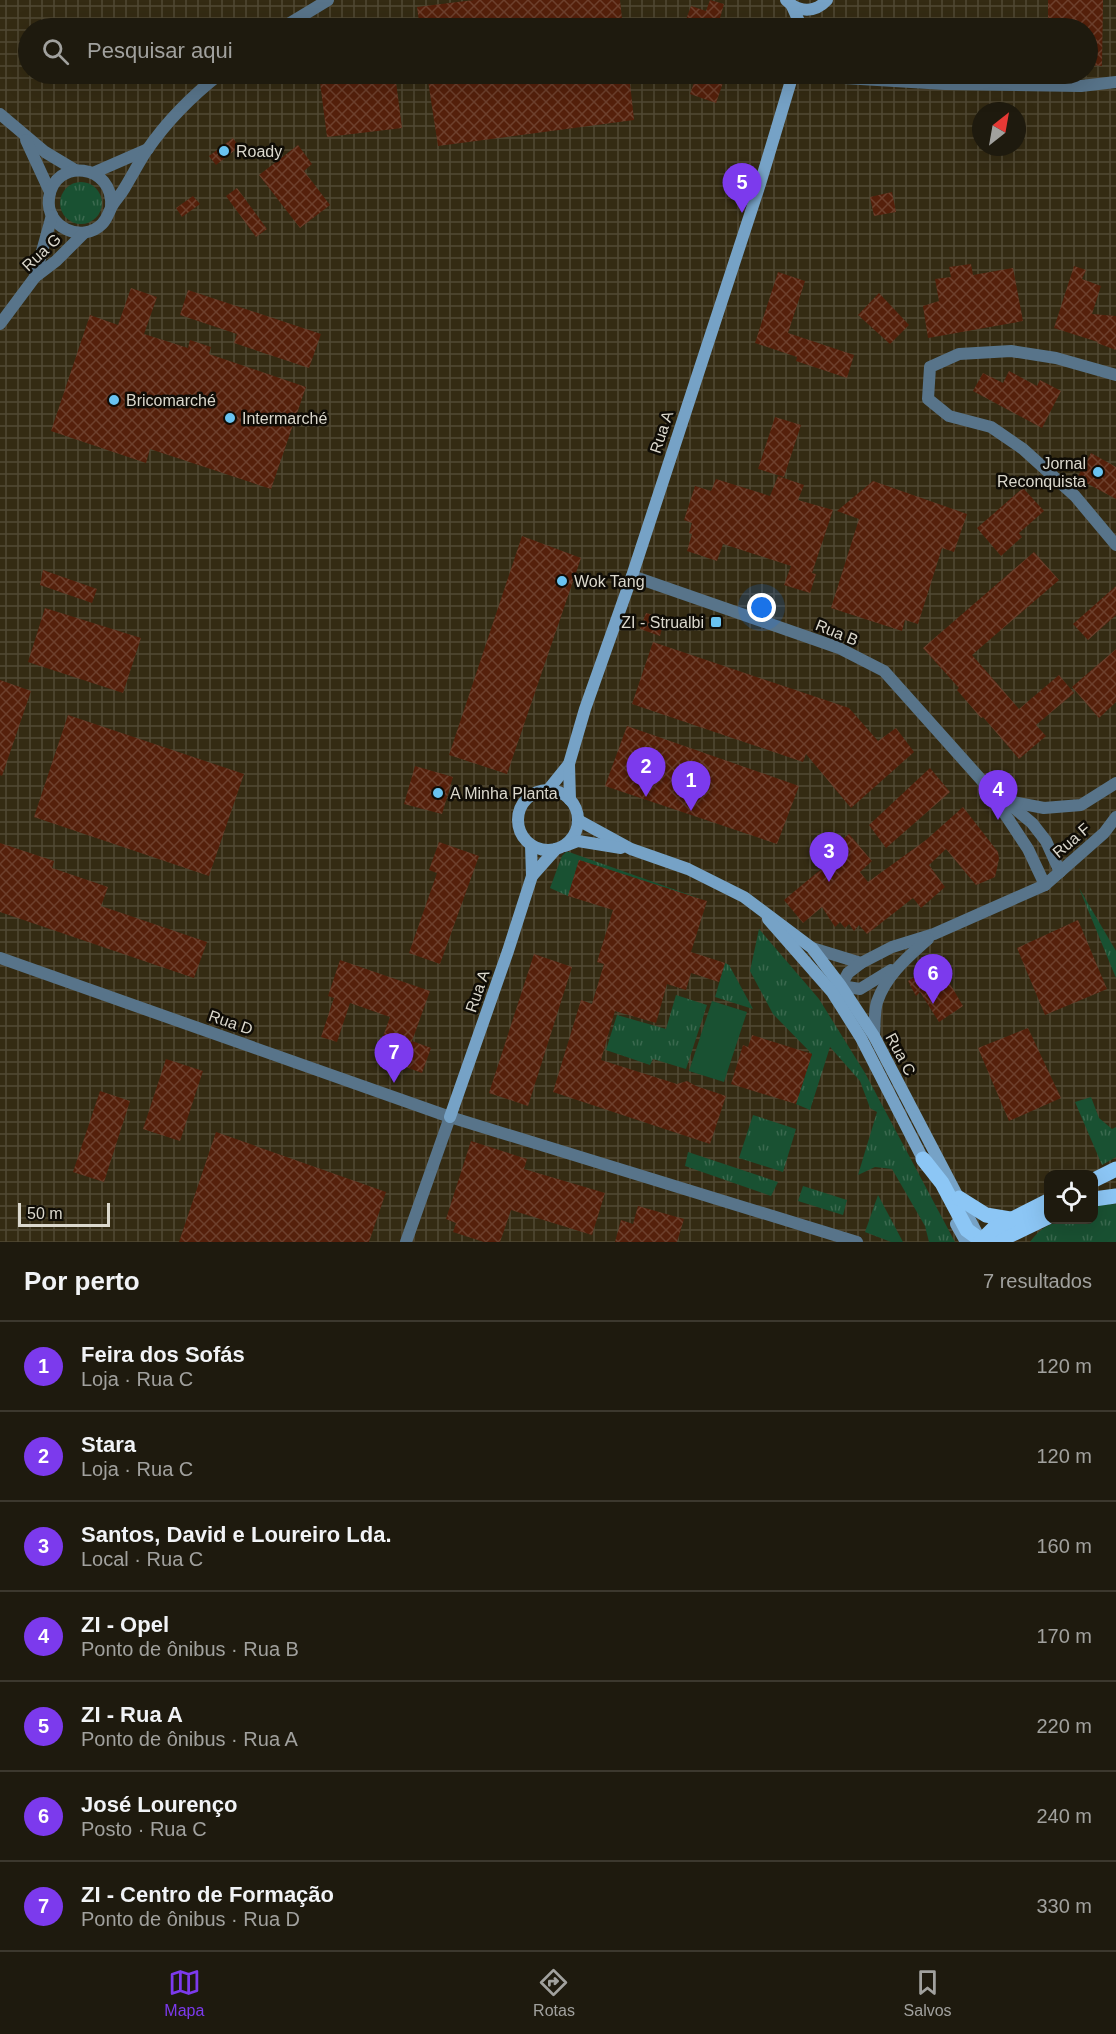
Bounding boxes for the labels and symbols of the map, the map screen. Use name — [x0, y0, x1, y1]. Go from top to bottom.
north arrow — [972, 102, 1026, 156]
place label: Roady — [236, 143, 282, 160]
marker: Roady — [217, 144, 231, 158]
pin: 5 — [722, 164, 762, 213]
street label: Rua G — [19, 230, 64, 274]
place label: Bricomarché — [126, 392, 216, 409]
marker: Bricomarché — [107, 393, 121, 407]
street label: Rua A — [647, 408, 676, 456]
place label: Intermarché — [242, 410, 327, 427]
marker: Intermarché — [223, 411, 237, 425]
place label: Jornal Reconquista — [997, 455, 1086, 490]
marker: Jornal Reconquista — [1091, 465, 1105, 479]
place label: Wok Tang — [574, 573, 645, 590]
marker: Wok Tang — [555, 574, 569, 588]
your location — [747, 593, 776, 622]
place label: ZI - Strualbi — [621, 614, 704, 631]
marker: ZI - Strualbi — [709, 615, 723, 629]
street label: Rua B — [813, 616, 861, 649]
pin: 2 — [626, 748, 666, 797]
pin: 1 — [672, 762, 710, 811]
pin: 4 — [978, 770, 1018, 820]
place label: A Minha Planta — [450, 785, 558, 802]
marker: A Minha Planta — [431, 786, 445, 800]
street label: Rua F — [1049, 820, 1094, 861]
pin: 3 — [810, 832, 848, 882]
pin: 6 — [914, 954, 952, 1004]
street label: Rua A — [462, 967, 493, 1015]
street label: Rua D — [207, 1007, 255, 1038]
street label: Rua C — [882, 1030, 919, 1078]
pin: 7 — [374, 1034, 414, 1083]
scale bar — [18, 1200, 110, 1228]

